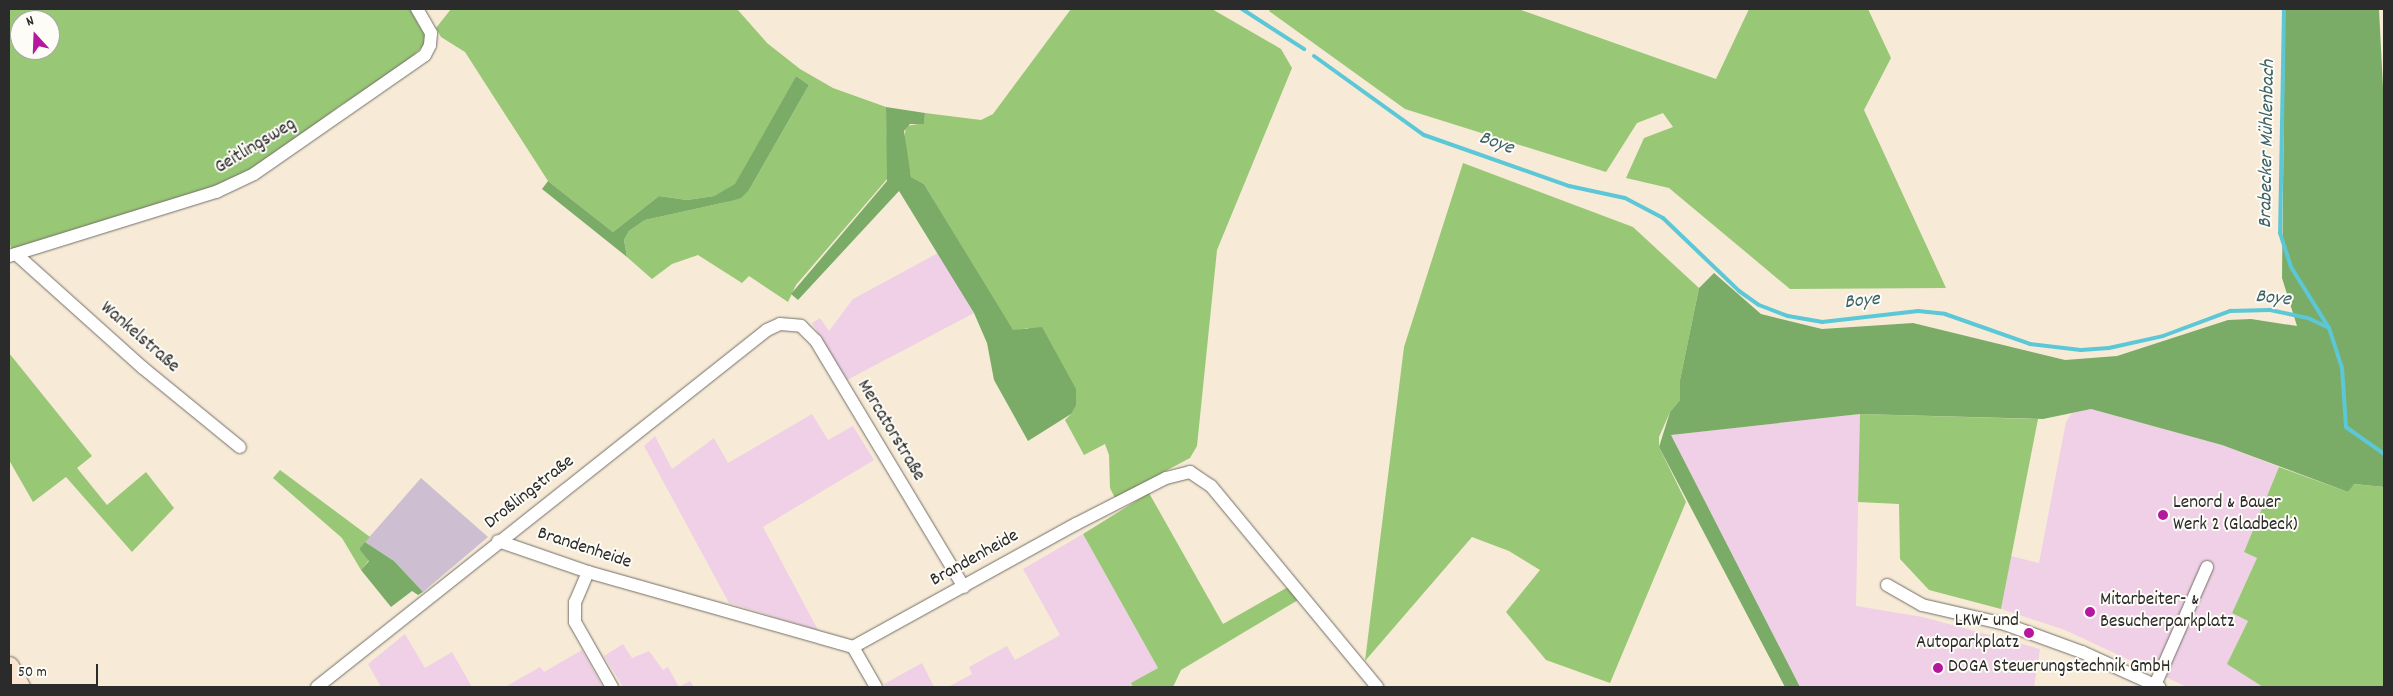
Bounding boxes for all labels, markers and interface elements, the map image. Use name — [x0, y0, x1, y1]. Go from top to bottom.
north arrow — [10, 10, 60, 60]
text: N — [24, 11, 37, 32]
water label: Brabecker Mühlenbach — [2255, 60, 2281, 228]
street label: Geitlingsweg — [211, 114, 301, 180]
water label: Boye — [1475, 127, 1517, 161]
water label: Boye — [2254, 285, 2292, 313]
water label: Boye — [1843, 288, 1881, 316]
street label: Wankelstraße — [95, 297, 183, 379]
street label: Mercatorstraße — [851, 376, 929, 486]
street label: Droßlingstraße — [481, 451, 579, 535]
place label: Lenord & Bauer Werk 2 (Gladbeck) — [2173, 493, 2298, 537]
marker: Lenord & Bauer Werk 2 (Gladbeck) — [2157, 509, 2169, 521]
street label: Brandenheide — [534, 523, 634, 575]
street label: Brandenheide — [927, 525, 1023, 593]
place label: Mitarbeiter- & Besucherparkplatz — [2100, 590, 2234, 634]
marker: Mitarbeiter- & Besucherparkplatz — [2084, 606, 2096, 618]
place label: LKW- und Autoparkplatz — [1916, 611, 2019, 655]
marker: LKW- und Autoparkplatz — [2023, 627, 2035, 639]
scale bar — [12, 654, 100, 686]
place label: DOGA Steuerungstechnik GmbH — [1948, 657, 2170, 679]
text: 50 m — [18, 662, 47, 684]
marker: DOGA Steuerungstechnik GmbH — [1932, 662, 1944, 674]

